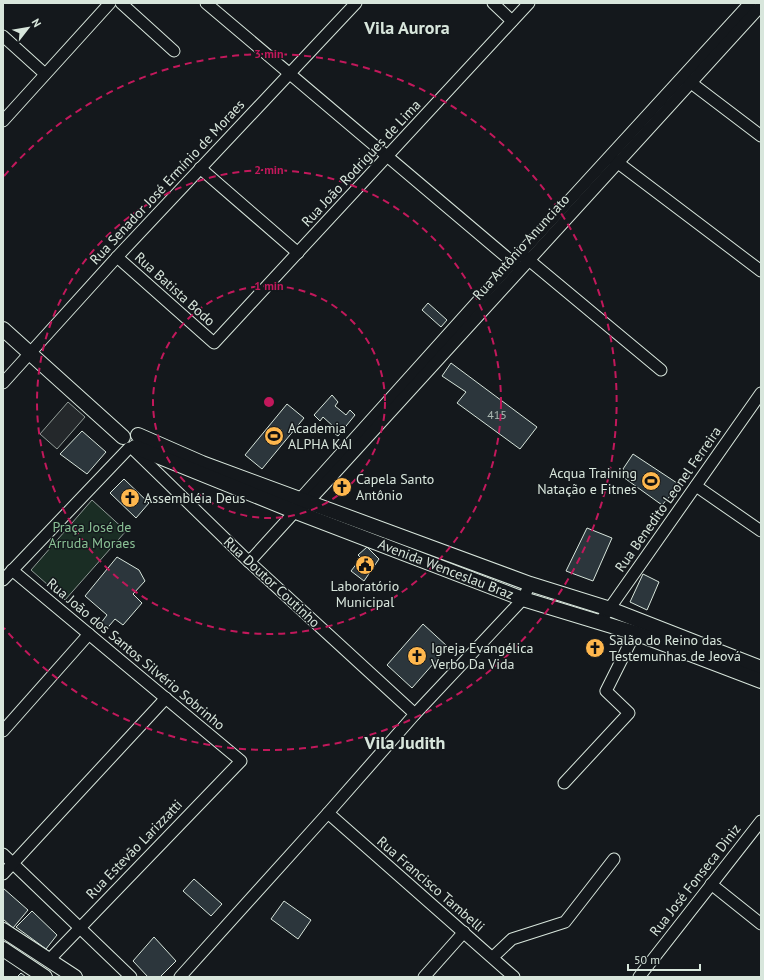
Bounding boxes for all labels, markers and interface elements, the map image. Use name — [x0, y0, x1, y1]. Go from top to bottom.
north arrow — [8, 8, 48, 48]
text: N — [29, 16, 44, 30]
district label: Vila Aurora — [363, 16, 450, 39]
text: 3 min — [254, 46, 284, 61]
street label: Rua Senador José Ermínio de Moraes — [86, 96, 248, 268]
street label: Rua João Rodrigues de Lima — [298, 96, 425, 230]
text: 2 min — [254, 162, 284, 177]
street label: Rua Antônio Anunciato — [469, 190, 573, 304]
street label: Rua Batista Bodo — [131, 248, 219, 330]
text: 1 min — [254, 278, 284, 293]
centre of rings — [262, 395, 276, 409]
house number: 415 — [487, 407, 507, 422]
place label: Academia ALPHA KAI — [288, 419, 352, 453]
street label: Rua Benedito Leonel Ferreira — [611, 423, 725, 575]
sports icon: Academia ALPHA KAI — [263, 425, 285, 447]
place label: Acqua Training Natação e Fitnes — [537, 464, 637, 498]
place label: Capela Santo Antônio — [356, 470, 434, 504]
sports icon: Acqua Training Natação e Fitnes — [640, 470, 662, 492]
church icon: Capela Santo Antônio — [331, 476, 353, 498]
church icon: Assembléia Deus — [119, 487, 141, 509]
place label: Assembléia Deus — [144, 489, 245, 507]
park label: Praça José de Arruda Moraes — [49, 518, 135, 552]
street label: Rua Doutor Coutinho — [220, 533, 324, 631]
street label: Avenida Wenceslau Braz — [376, 535, 516, 603]
public building icon: Laboratório Municipal — [354, 554, 376, 576]
street label: Rua João dos Santos Silvério Sobrinho — [43, 574, 229, 734]
place label: Laboratório Municipal — [331, 577, 399, 611]
place label: Salão do Reino das Testemunhas de Jeová — [609, 631, 741, 665]
church icon: Salão do Reino das Testemunhas de Jeová — [584, 637, 606, 659]
place label: Igreja Evangélica Verbo Da Vida — [430, 639, 534, 673]
church icon: Igreja Evangélica Verbo Da Vida — [406, 645, 428, 667]
district label: Vila Judith — [364, 731, 445, 754]
street label: Rua Estevão Larizzatti — [82, 796, 186, 902]
street label: Rua José Fonseca Diniz — [646, 820, 744, 940]
street label: Rua Francisco Tambelli — [373, 832, 489, 936]
scale bar — [628, 946, 700, 972]
text: 50 m — [634, 952, 660, 967]

